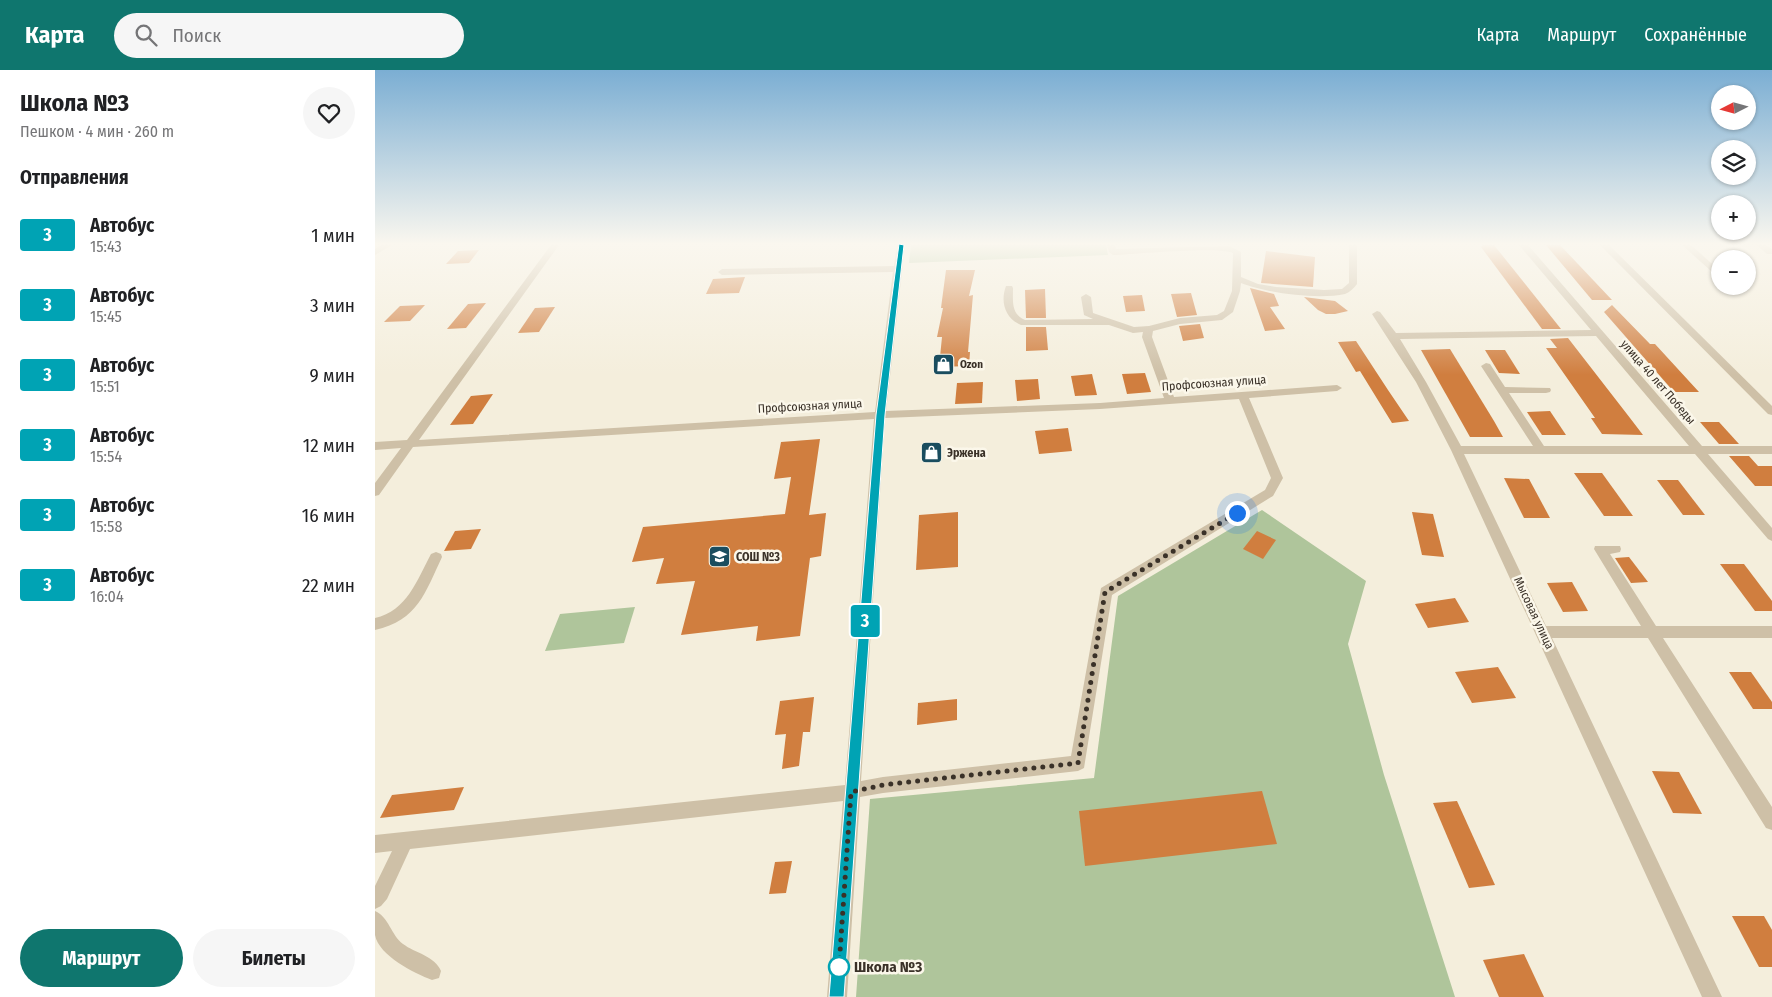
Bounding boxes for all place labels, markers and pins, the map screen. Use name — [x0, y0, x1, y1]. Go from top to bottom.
shop icon: Ozon — [932, 352, 956, 376]
place label: Ozon — [960, 358, 983, 371]
shop icon: Эржена — [919, 441, 943, 465]
place label: Эржена — [947, 446, 986, 460]
school or university icon: СОШ №3 — [708, 545, 732, 569]
place label: СОШ №3 — [736, 550, 780, 564]
marker: Школа №3 — [828, 956, 850, 978]
place label: Школа №3 — [854, 958, 922, 976]

